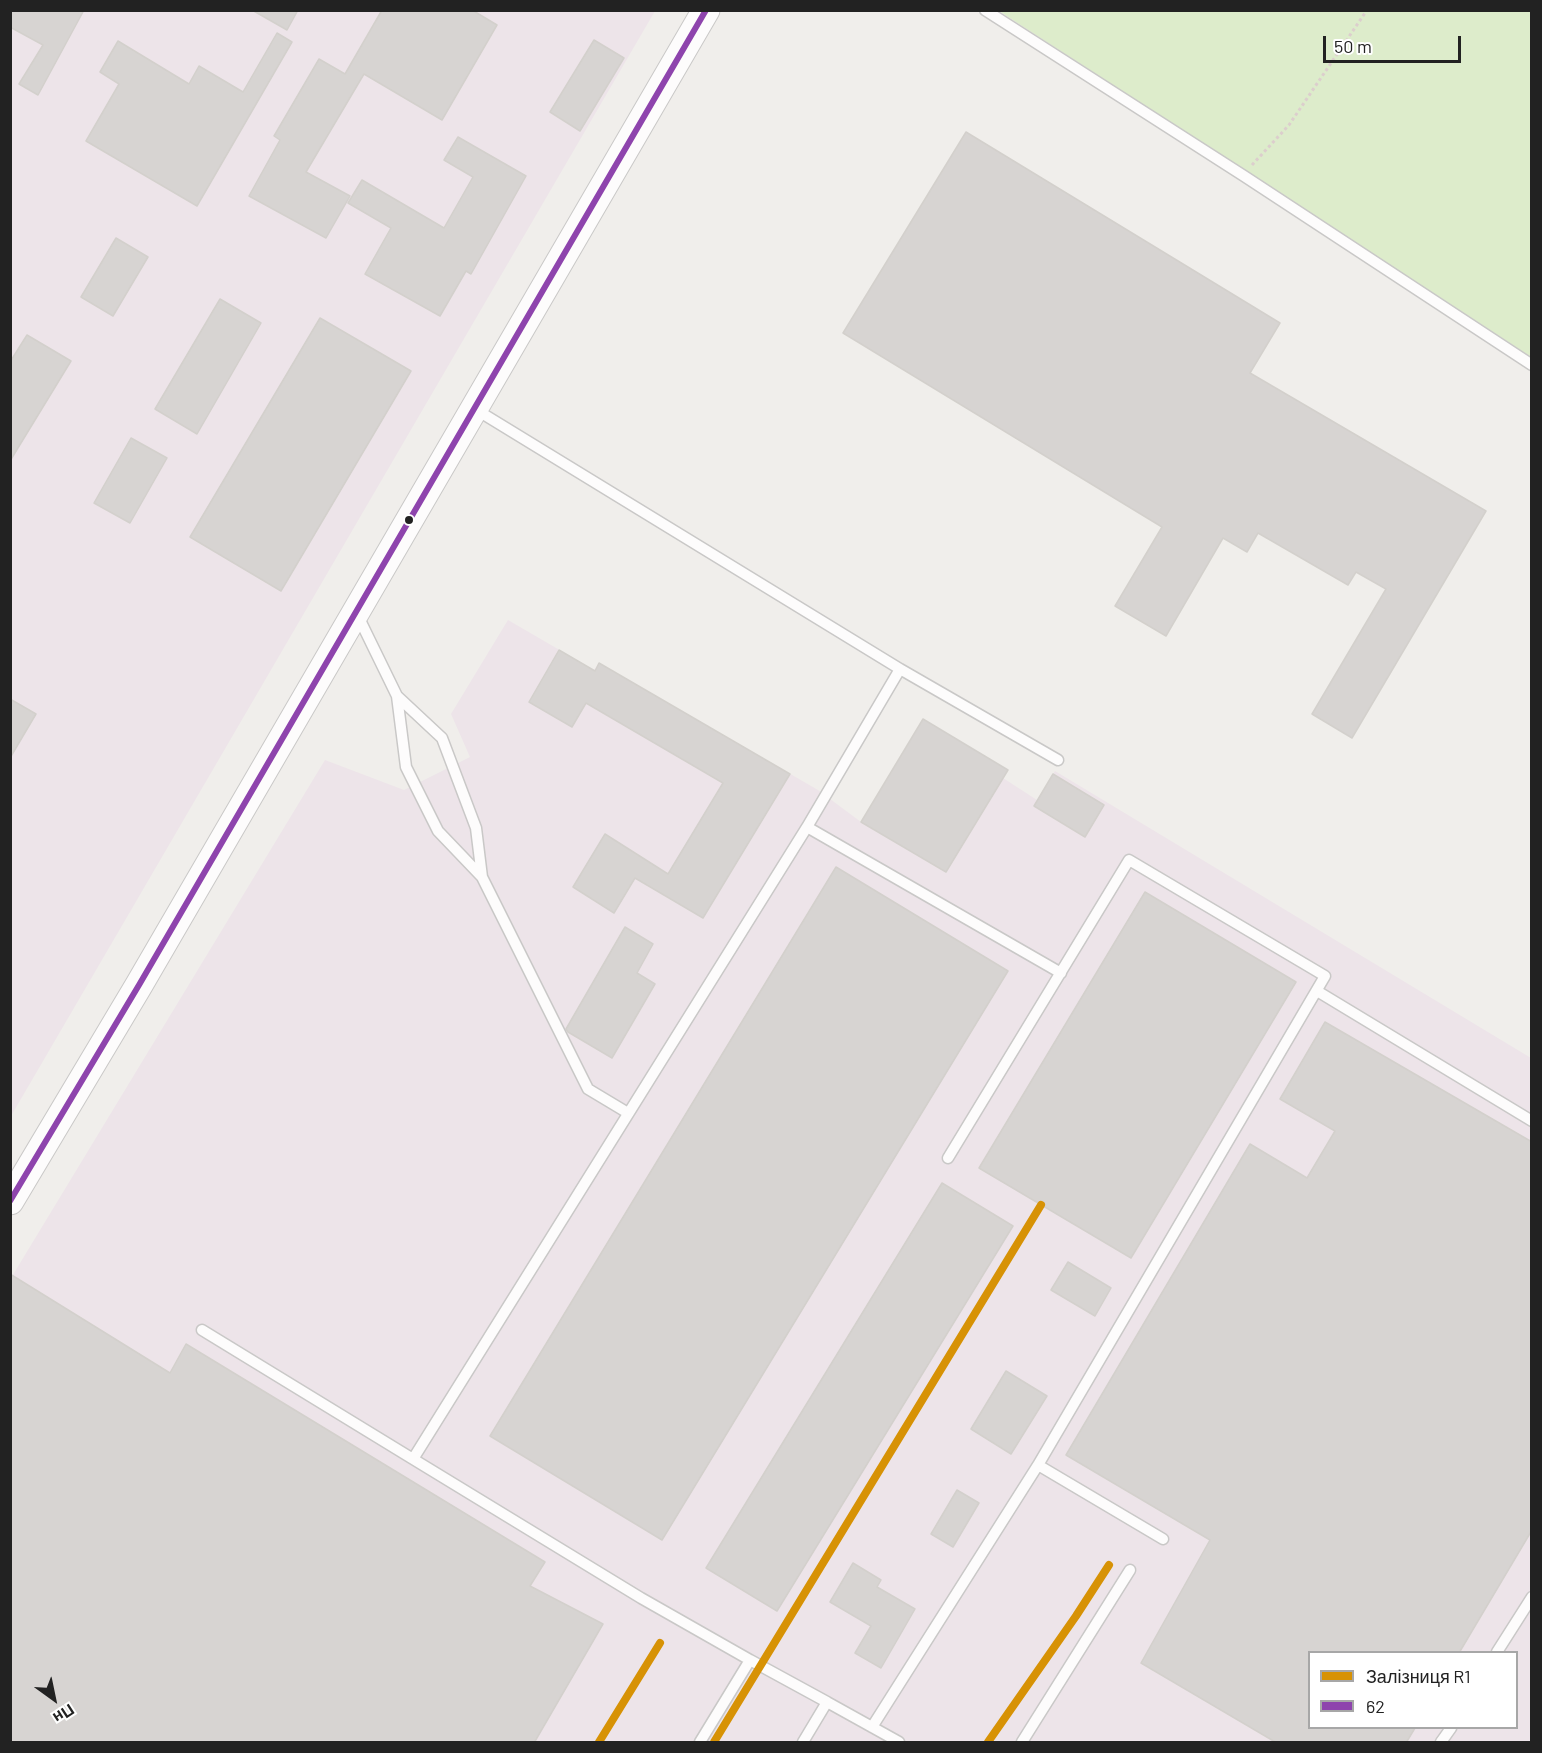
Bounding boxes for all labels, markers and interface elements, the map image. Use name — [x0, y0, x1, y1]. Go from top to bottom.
scale bar — [1326, 24, 1464, 62]
text: 50 m — [1334, 35, 1372, 57]
unlabelled marker — [403, 514, 415, 526]
legend — [1308, 1651, 1518, 1729]
text: Залізниця R1 — [1366, 1665, 1471, 1687]
north arrow — [24, 1669, 84, 1729]
text: 62 — [1366, 1695, 1385, 1717]
text: Пн — [50, 1701, 78, 1728]

